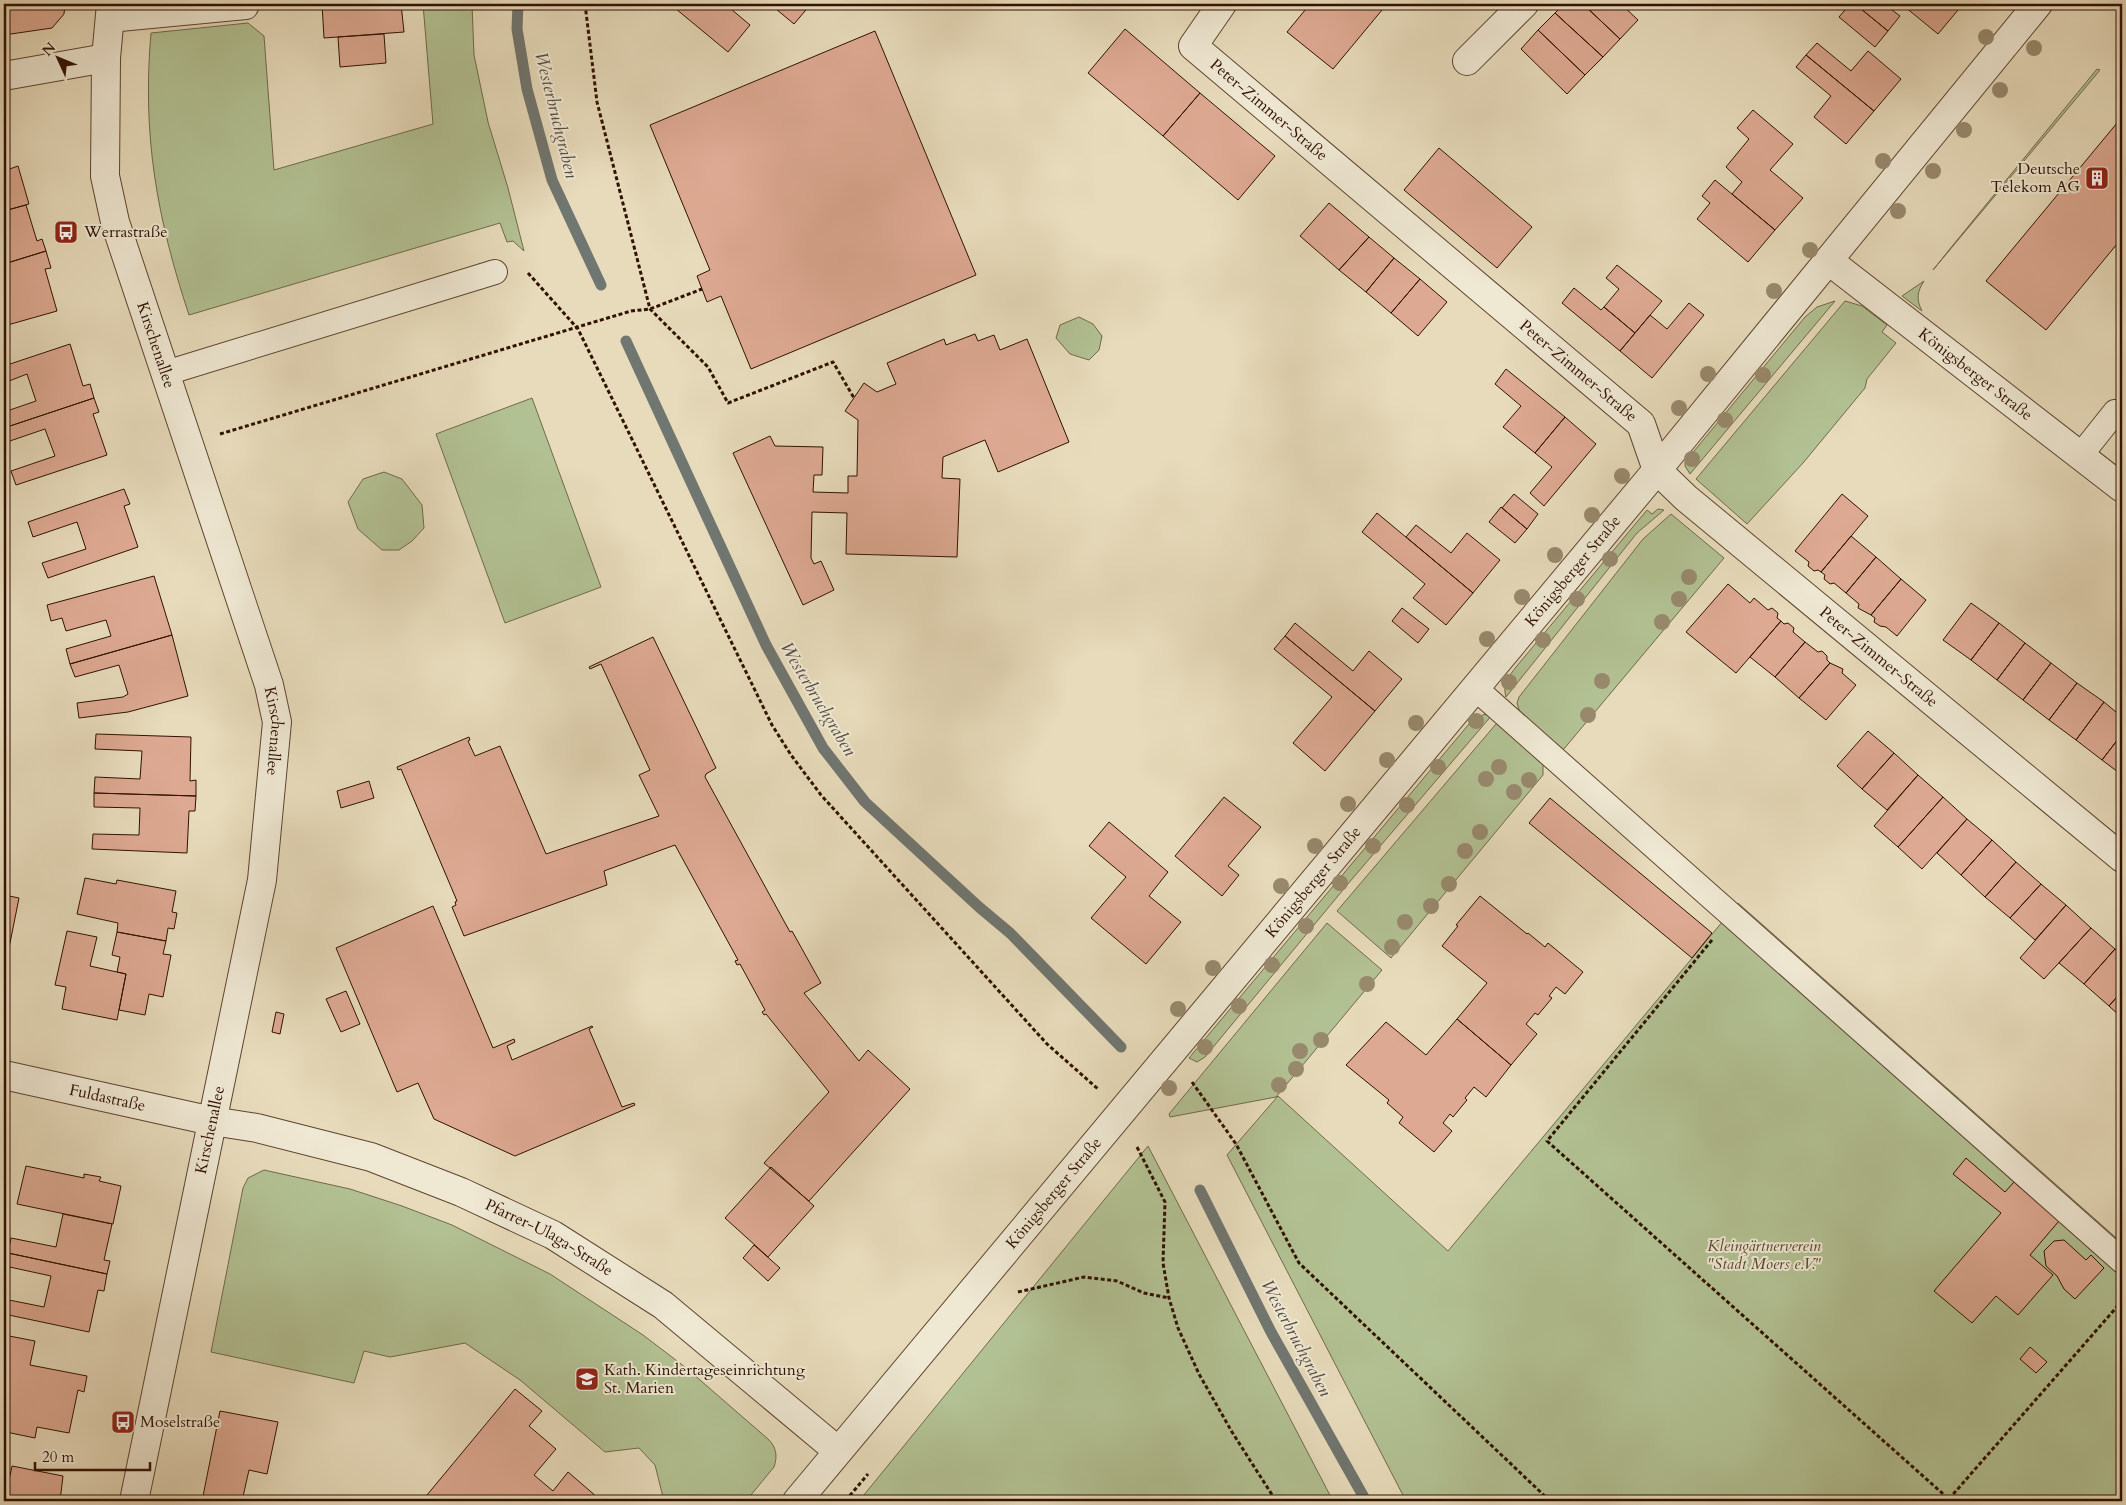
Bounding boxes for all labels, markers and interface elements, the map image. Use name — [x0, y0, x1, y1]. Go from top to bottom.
north arrow — [32, 32, 82, 82]
text: N — [38, 38, 60, 60]
water label: Westerbruchgraben — [528, 49, 584, 181]
street label: Peter-Zimmer-Straße — [1205, 54, 1332, 166]
place label: Deutsche Telekom AG — [1991, 158, 2080, 198]
building icon: Deutsche Telekom AG — [2084, 165, 2110, 191]
bus stop icon: Werrastraße — [53, 219, 79, 245]
place label: Werrastraße — [83, 221, 167, 243]
street label: Kirschenallee — [131, 299, 181, 391]
street label: Peter-Zimmer-Straße — [1515, 315, 1642, 427]
street label: Königsberger Straße — [1913, 323, 2037, 426]
street label: Königsberger Straße — [1520, 511, 1626, 632]
street label: Peter-Zimmer-Straße — [1815, 601, 1943, 713]
water label: Westerbruchgraben — [774, 637, 862, 761]
street label: Kirschenallee — [259, 685, 288, 777]
street label: Königsberger Straße — [1260, 822, 1366, 943]
street label: Fuldastraße — [67, 1079, 148, 1117]
street label: Kirschenallee — [190, 1084, 230, 1176]
street label: Königsberger Straße — [1001, 1133, 1107, 1254]
street label: Pfarrer-Ulaga-Straße — [481, 1194, 617, 1281]
park label: Kleingärtnerverein "Stadt Moers e.V." — [1707, 1235, 1821, 1275]
water label: Westerbruchgraben — [1255, 1275, 1338, 1401]
place label: Kath. Kindertageseinrichtung St. Marien — [604, 1359, 805, 1399]
school or university icon: Kath. Kindertageseinrichtung St. Marien — [574, 1366, 600, 1392]
bus stop icon: Moselstraße — [110, 1409, 136, 1435]
place label: Moselstraße — [140, 1411, 220, 1433]
scale bar — [35, 1440, 150, 1472]
text: 20 m — [42, 1447, 74, 1467]

